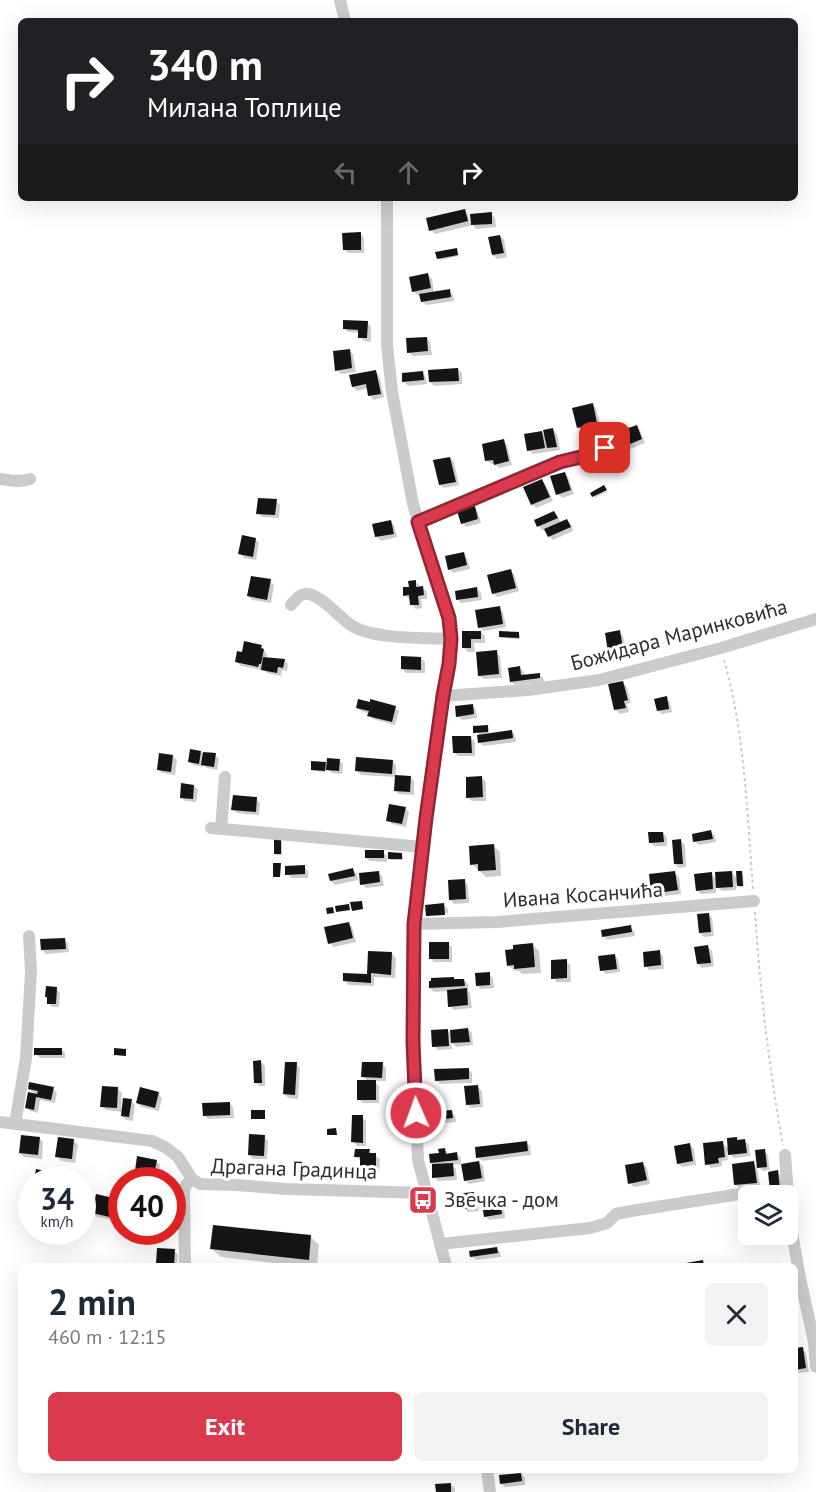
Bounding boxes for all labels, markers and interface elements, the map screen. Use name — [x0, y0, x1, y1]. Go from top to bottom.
text: 340 m — [147, 37, 263, 92]
icon: right — [48, 42, 126, 120]
text: Милана Топлице — [147, 90, 342, 124]
icon: left — [329, 156, 362, 189]
icon: ahead — [392, 156, 425, 189]
icon: right — [455, 156, 488, 189]
pin — [579, 422, 630, 473]
icon: arrive — [588, 431, 621, 464]
street label: Божидара Маринковића — [568, 593, 790, 676]
street label: Ивана Косанчића — [502, 875, 664, 914]
position arrow — [384, 1081, 448, 1145]
street label: Драгана Градинца — [210, 1152, 378, 1185]
speed limit sign: 40 — [108, 1167, 186, 1245]
text: 34 — [40, 1179, 74, 1218]
bus stop icon: Звечка - дом — [407, 1184, 439, 1216]
map controls — [738, 1185, 798, 1245]
button: layers — [738, 1185, 798, 1245]
place label: Звечка - дом — [444, 1186, 559, 1213]
text: km/h — [41, 1212, 73, 1231]
text: 2 min — [48, 1278, 136, 1325]
button: close — [705, 1283, 768, 1346]
text: 460 m · 12:15 — [48, 1324, 166, 1350]
button: Exit — [48, 1392, 402, 1461]
button: Share — [414, 1392, 768, 1461]

